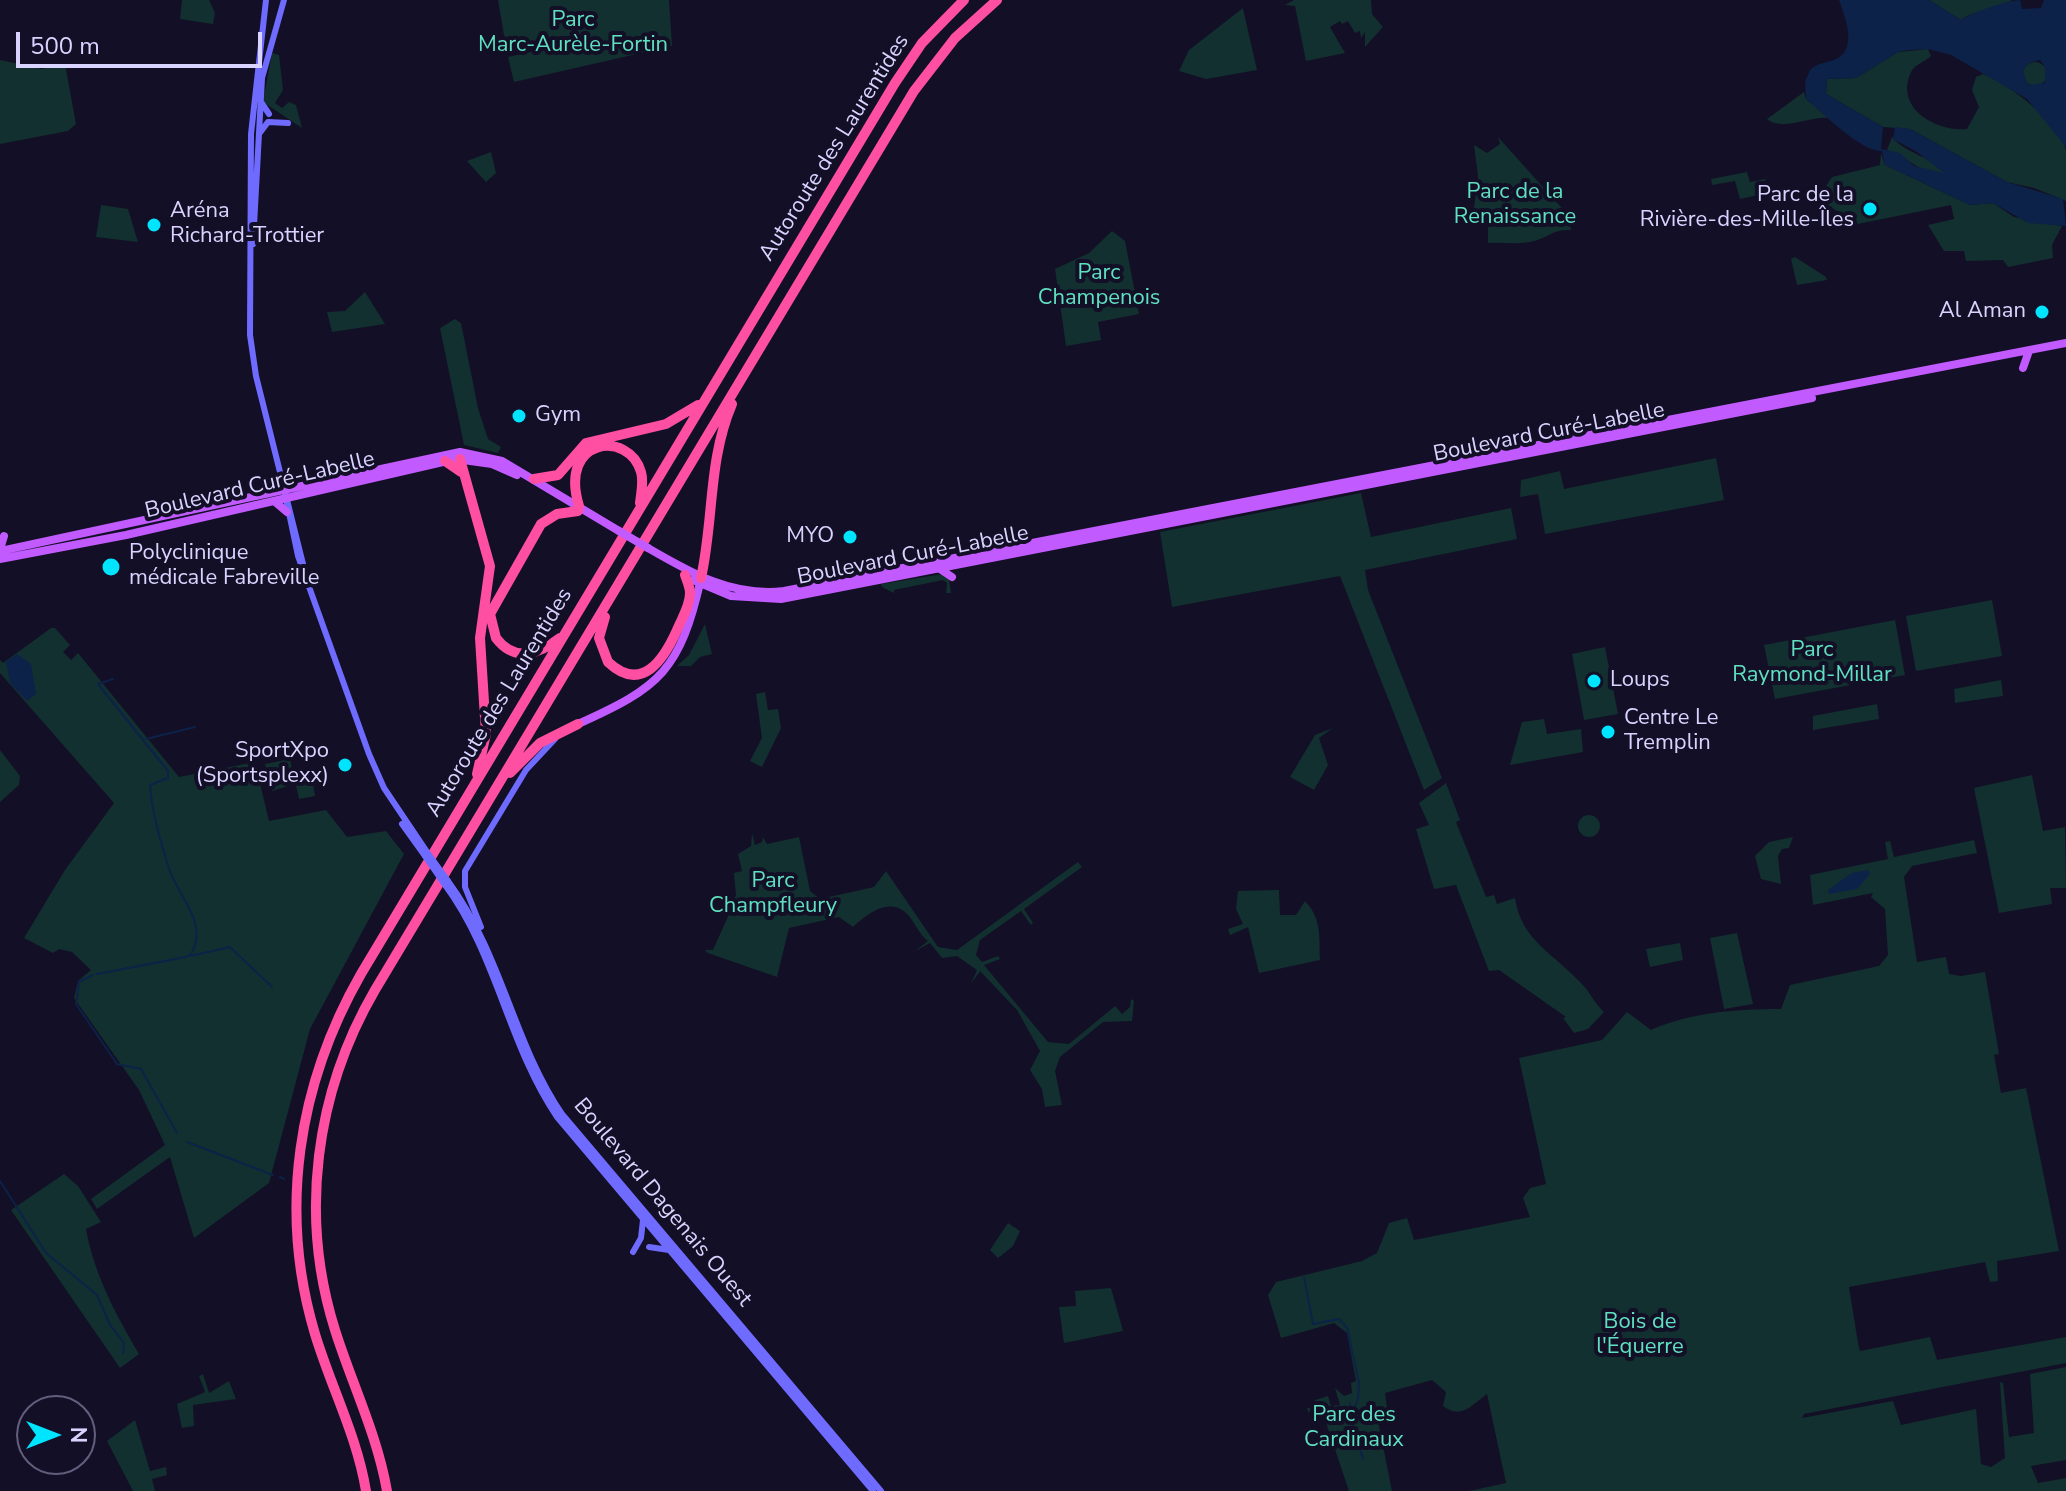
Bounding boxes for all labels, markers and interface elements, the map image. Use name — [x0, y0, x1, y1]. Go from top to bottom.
park label: Parc Marc-Aurèle-Fortin — [478, 8, 668, 60]
scale bar — [20, 16, 266, 66]
text: 500 m — [30, 30, 100, 62]
street label: Autoroute des Laurentides — [754, 30, 916, 266]
park label: Parc de la Renaissance — [1454, 180, 1576, 232]
place label: Parc de la Rivière-des-Mille-Îles — [1640, 183, 1854, 234]
place label: Aréna Richard-Trottier — [170, 199, 324, 250]
marker: Parc de la Rivière-des-Mille-Îles — [1861, 200, 1879, 218]
marker: Aréna Richard-Trottier — [145, 216, 163, 234]
park label: Parc Champenois — [1038, 261, 1160, 312]
place label: Al Aman — [1939, 299, 2026, 325]
marker: Al Aman — [2033, 303, 2051, 321]
street label: Boulevard Curé-Labelle — [1431, 398, 1667, 468]
place label: Gym — [535, 403, 581, 429]
marker: Gym — [510, 407, 528, 425]
street label: Boulevard Curé-Labelle — [143, 447, 377, 525]
street label: Boulevard Curé-Labelle — [795, 521, 1031, 591]
place label: MYO — [786, 524, 834, 550]
marker: MYO — [841, 528, 859, 546]
place label: Polyclinique médicale Fabreville — [129, 541, 319, 592]
marker: Polyclinique médicale Fabreville — [100, 556, 122, 578]
street label: Autoroute des Laurentides — [421, 584, 579, 822]
park label: Parc Raymond-Millar — [1732, 638, 1892, 690]
place label: Loups — [1610, 668, 1670, 694]
marker: Loups — [1585, 672, 1603, 690]
place label: Centre Le Tremplin — [1624, 706, 1719, 758]
marker: Centre Le Tremplin — [1599, 723, 1617, 741]
place label: SportXpo (Sportsplexx) — [196, 739, 329, 790]
marker: SportXpo (Sportsplexx) — [336, 756, 354, 774]
park label: Parc Champfleury — [709, 869, 837, 920]
street label: Boulevard Dagenais Ouest — [567, 1094, 757, 1312]
park label: Bois de l'Équerre — [1596, 1310, 1684, 1362]
north arrow — [16, 1395, 96, 1475]
park label: Parc des Cardinaux — [1304, 1403, 1404, 1454]
text: N — [63, 1427, 93, 1443]

